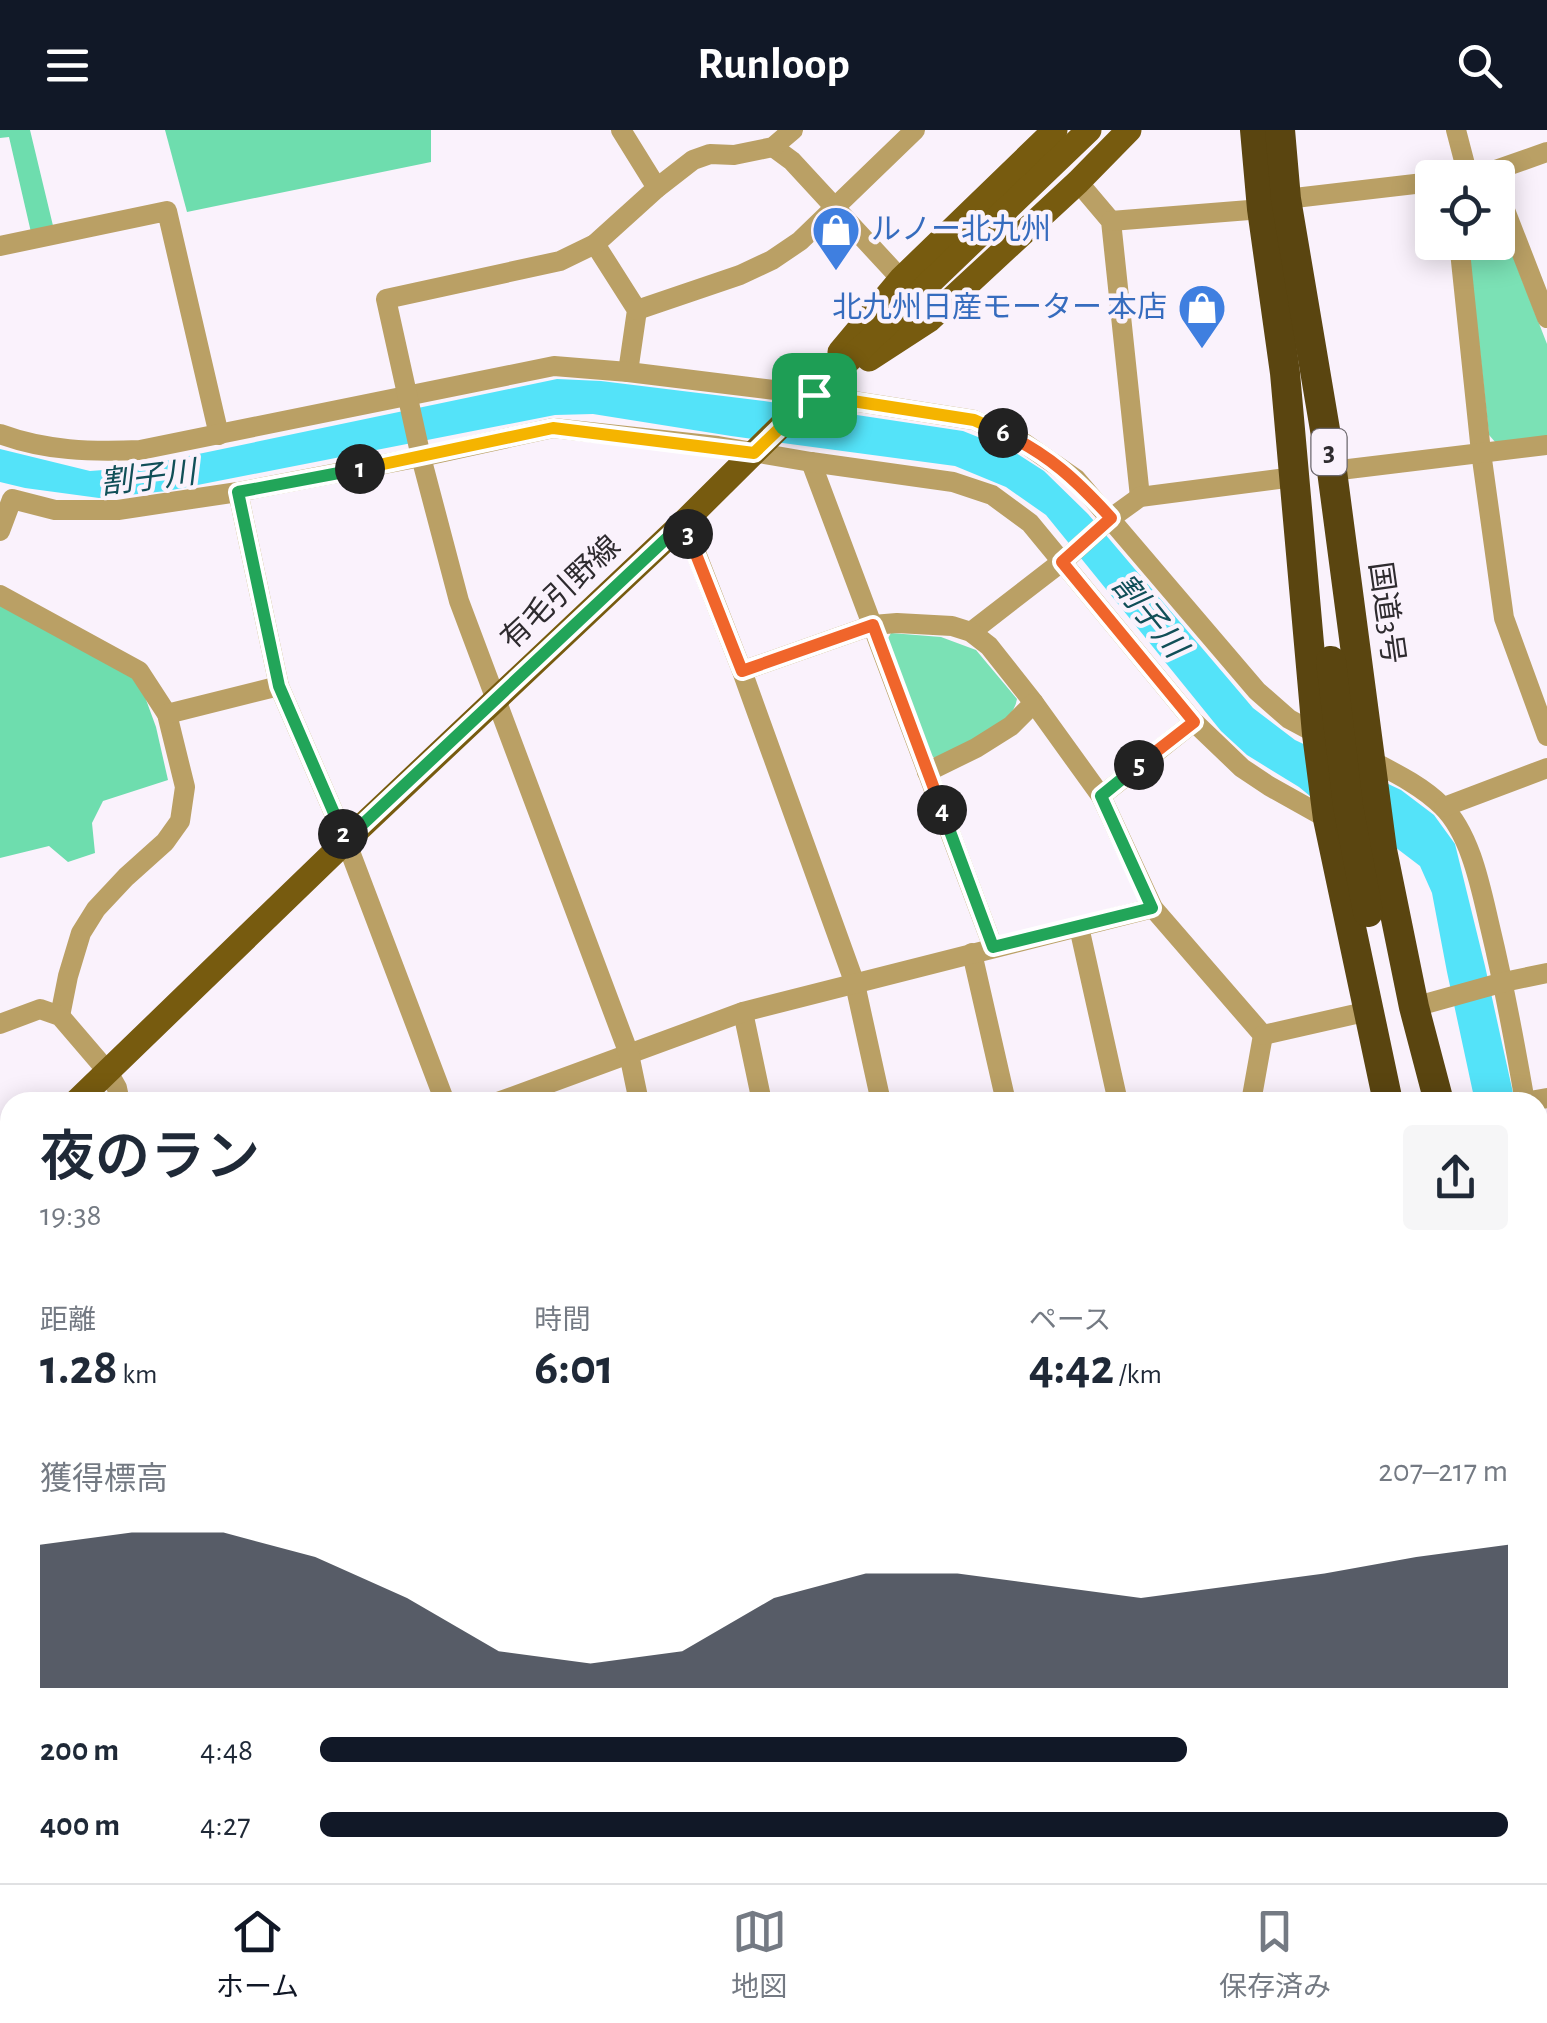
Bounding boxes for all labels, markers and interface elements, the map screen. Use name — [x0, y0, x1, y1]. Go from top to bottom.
icon: menu — [40, 38, 95, 93]
icon: search — [1452, 38, 1507, 93]
text: Runloop — [697, 42, 850, 87]
map controls — [1415, 160, 1515, 260]
button: locate — [1415, 160, 1515, 260]
shop icon: ルノー北九州 — [810, 204, 862, 272]
place label: ルノー北九州 — [871, 214, 1051, 245]
shop icon: 北九州日産モーター 本店 — [1176, 282, 1228, 350]
place label: 北九州日産モーター 本店 — [832, 291, 1167, 323]
pin — [772, 353, 857, 438]
icon: arrive — [787, 368, 842, 423]
pin: 6 — [978, 408, 1028, 458]
text: 6 — [996, 419, 1010, 447]
road number: 3 — [1312, 429, 1346, 475]
pin: 1 — [335, 444, 385, 494]
water label: 割子川 — [98, 455, 201, 500]
text: 1 — [355, 455, 365, 483]
pin: 3 — [663, 509, 713, 559]
text: 3 — [682, 520, 694, 548]
street label: 有毛引野線 — [495, 529, 626, 655]
street label: 国道3号 — [1364, 560, 1409, 666]
water label: 割子川 — [1106, 568, 1194, 666]
pin: 5 — [1114, 740, 1164, 790]
text: 5 — [1133, 751, 1145, 779]
pin: 4 — [917, 785, 967, 835]
text: 4 — [935, 796, 949, 824]
pin: 2 — [318, 809, 368, 859]
text: 2 — [336, 820, 350, 848]
button: share — [1403, 1125, 1508, 1230]
text: 夜のラン — [40, 1131, 260, 1186]
text: 19:38 — [40, 1199, 102, 1231]
text: 距離 — [40, 1307, 96, 1335]
text: 時間 — [534, 1307, 590, 1335]
text: ペース — [1029, 1307, 1111, 1335]
text: 1.28 — [40, 1343, 118, 1393]
text: 6:01 — [534, 1343, 614, 1393]
text: 4:42 — [1029, 1343, 1114, 1393]
text: km — [118, 1361, 157, 1389]
text: /km — [1114, 1361, 1162, 1389]
text: 207–217 m — [1378, 1455, 1508, 1487]
text: 獲得標高 — [40, 1463, 168, 1495]
text: 200 m — [40, 1734, 119, 1766]
text: 4:48 — [200, 1734, 253, 1766]
text: 400 m — [40, 1809, 120, 1841]
text: 4:27 — [200, 1809, 251, 1841]
tab: ホーム — [216, 1904, 299, 2005]
tab: 地図 — [731, 1904, 787, 2005]
tab: 保存済み — [1219, 1904, 1331, 2005]

